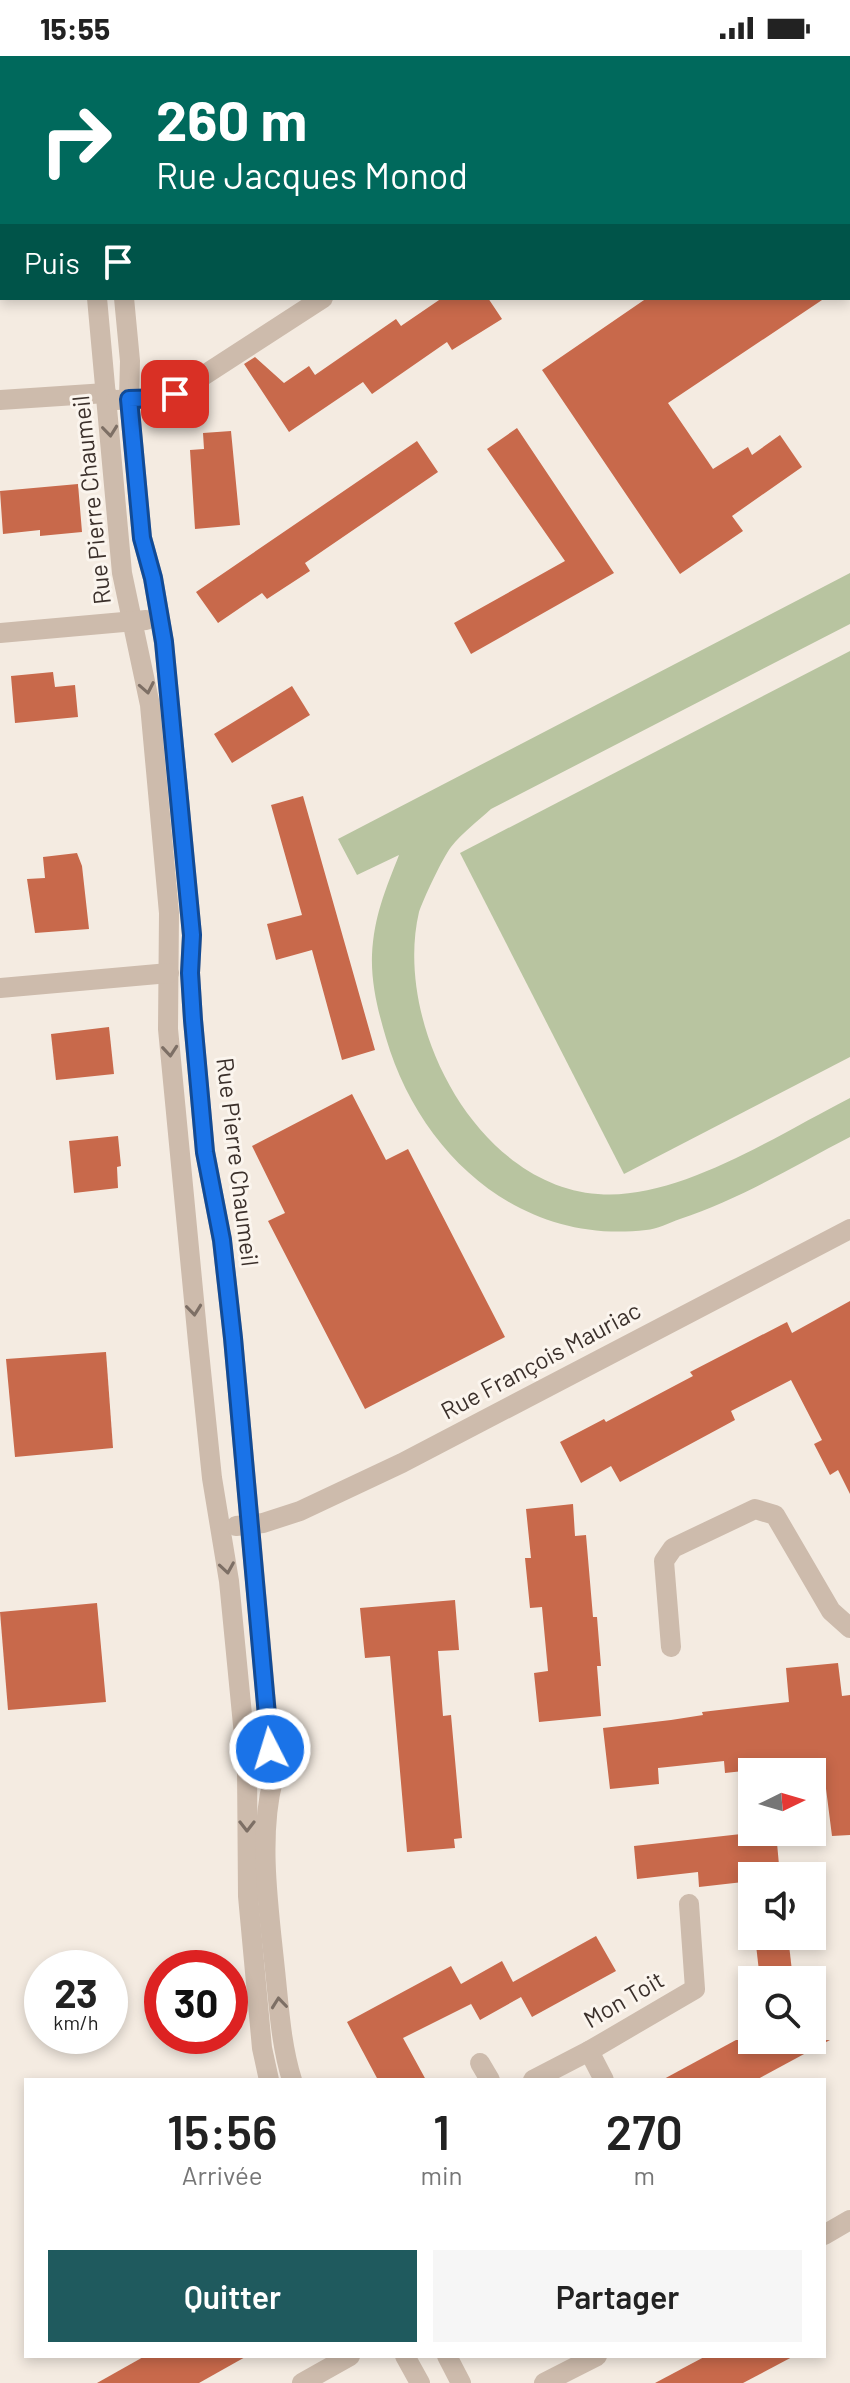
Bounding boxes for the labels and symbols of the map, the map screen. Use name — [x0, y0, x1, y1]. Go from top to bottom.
pin — [141, 360, 209, 428]
street label: Rue Pierre Chaumeil — [65, 394, 116, 606]
one-way arrow — [101, 425, 118, 438]
one-way arrow — [137, 681, 154, 695]
one-way arrow — [162, 1045, 179, 1058]
street label: Rue Pierre Chaumeil — [211, 1056, 266, 1268]
street label: Rue François Mauriac — [435, 1295, 645, 1425]
one-way arrow — [186, 1304, 203, 1317]
one-way arrow — [218, 1561, 235, 1574]
position arrow — [228, 1707, 312, 1791]
north arrow — [738, 1758, 826, 1846]
one-way arrow — [238, 1820, 256, 1833]
speed limit sign: 30 — [144, 1950, 248, 2054]
street label: Mon Toit — [578, 1964, 669, 2033]
one-way arrow — [270, 1996, 287, 2009]

